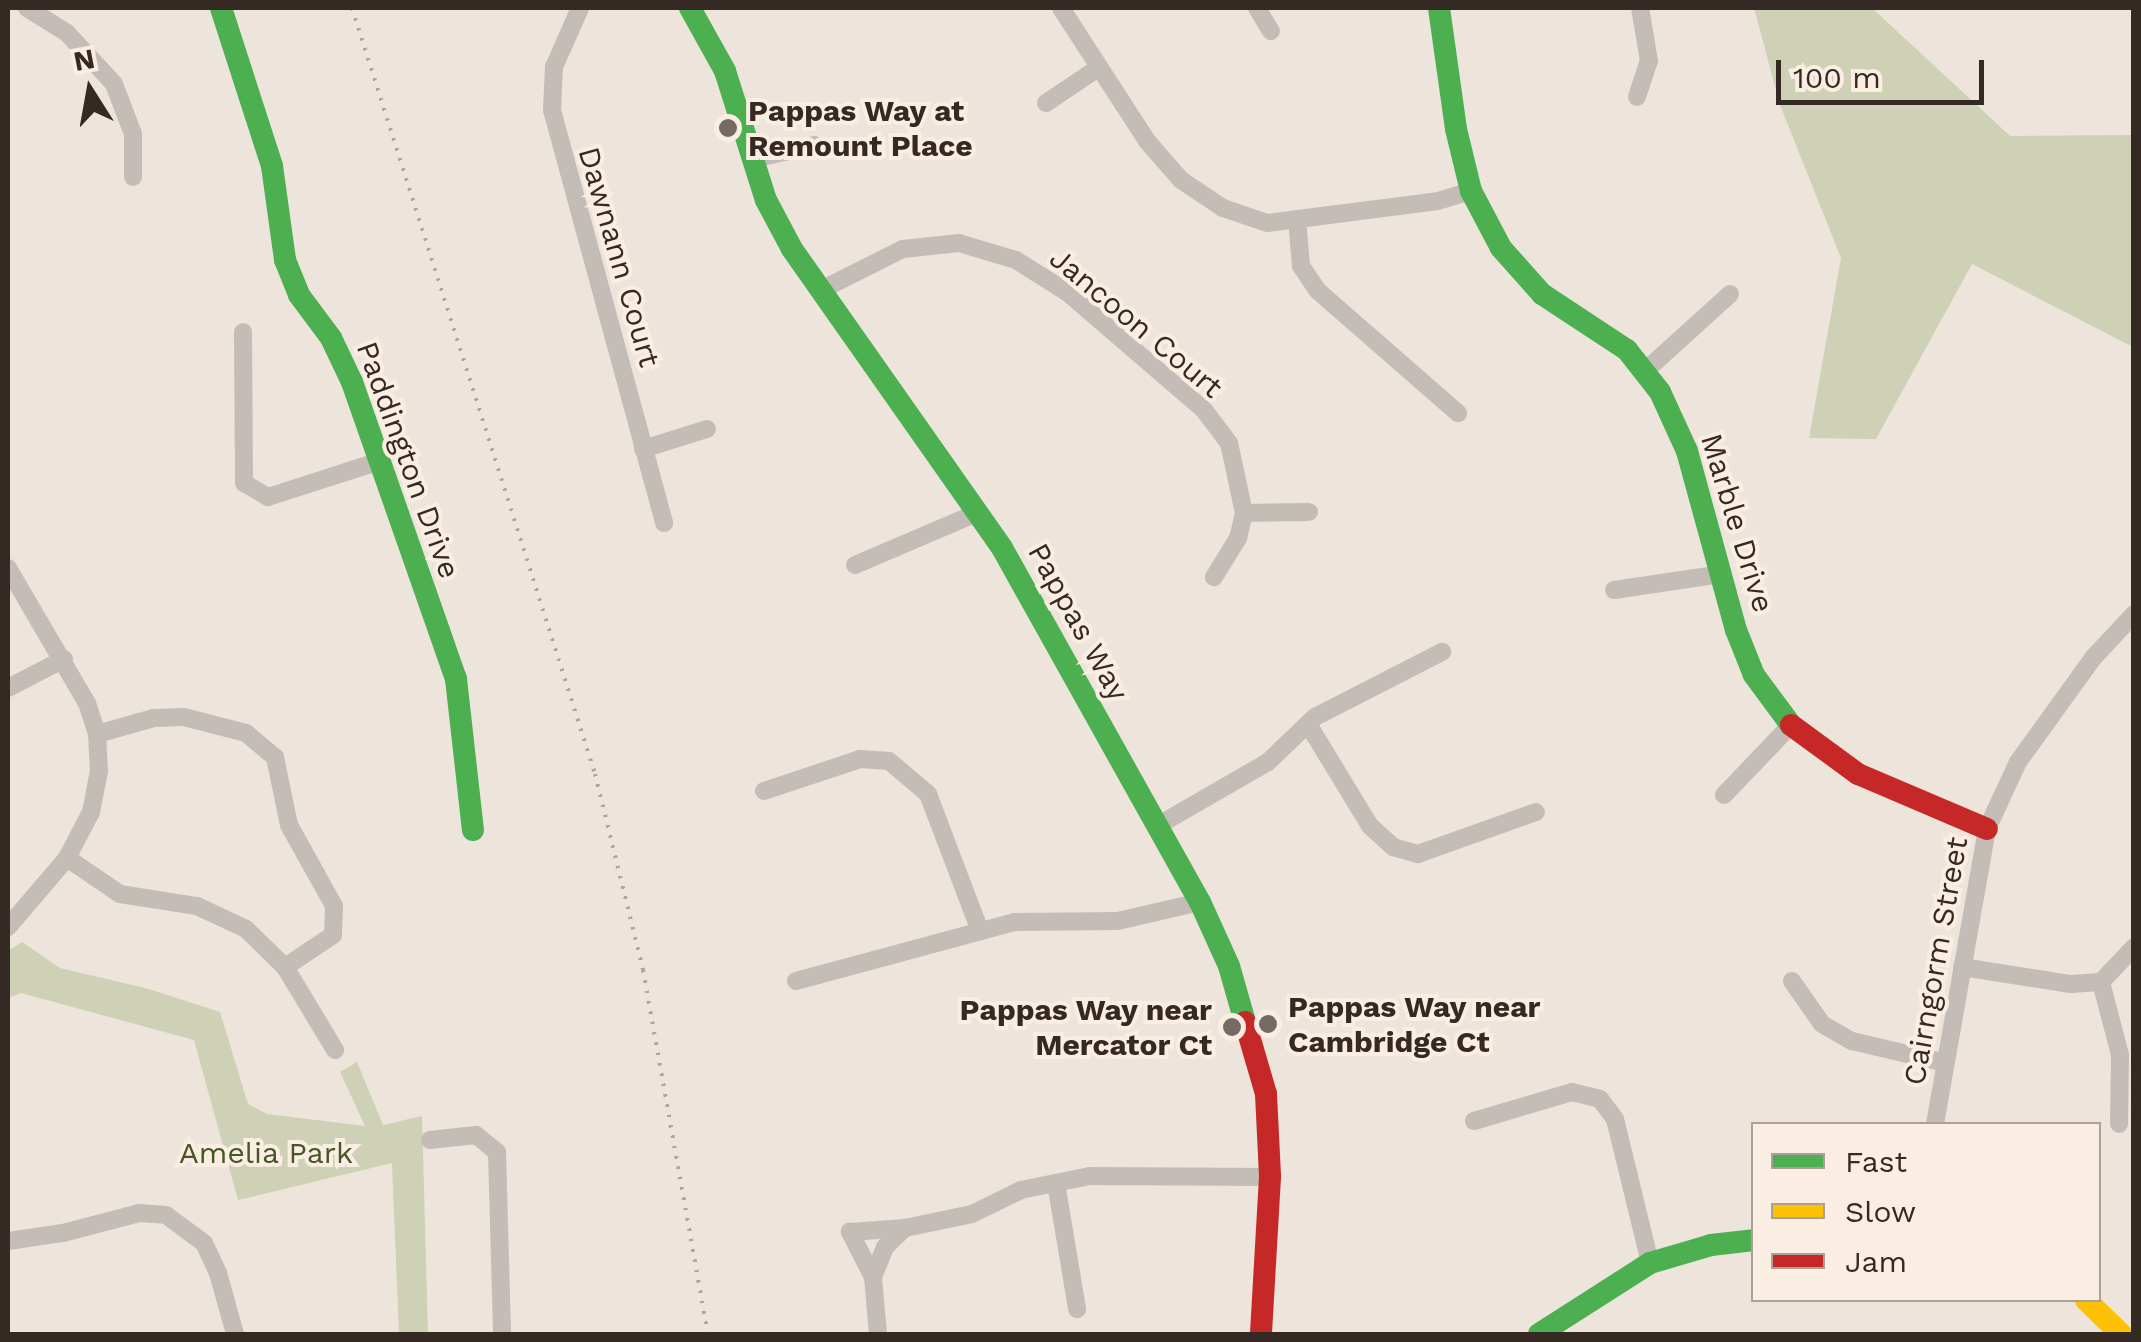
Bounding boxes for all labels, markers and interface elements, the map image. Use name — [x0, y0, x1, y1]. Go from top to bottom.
north arrow — [40, 40, 140, 140]
scale bar — [1781, 40, 1988, 102]
text: N — [71, 42, 98, 78]
text: 100 m — [1793, 60, 1881, 95]
place label: Pappas Way at Remount Place — [748, 93, 973, 164]
marker: Pappas Way at Remount Place — [717, 117, 739, 139]
street label: Dawnann Court — [570, 143, 668, 371]
street label: Jancoon Court — [1042, 240, 1230, 406]
street label: Paddington Drive — [348, 337, 468, 583]
street label: Marble Drive — [1693, 429, 1781, 617]
street label: Pappas Way — [1020, 537, 1136, 707]
street label: Cairngorm Street — [1896, 834, 1976, 1088]
place label: Pappas Way near Cambridge Ct — [1288, 989, 1542, 1060]
place label: Pappas Way near Mercator Ct — [958, 992, 1212, 1062]
marker: Pappas Way near Cambridge Ct — [1257, 1013, 1279, 1035]
marker: Pappas Way near Mercator Ct — [1221, 1016, 1243, 1038]
legend — [1751, 1122, 2101, 1302]
park label: Amelia Park — [179, 1135, 353, 1171]
text: Fast — [1845, 1144, 1907, 1179]
text: Slow — [1845, 1194, 1916, 1229]
text: Jam — [1845, 1244, 1907, 1279]

